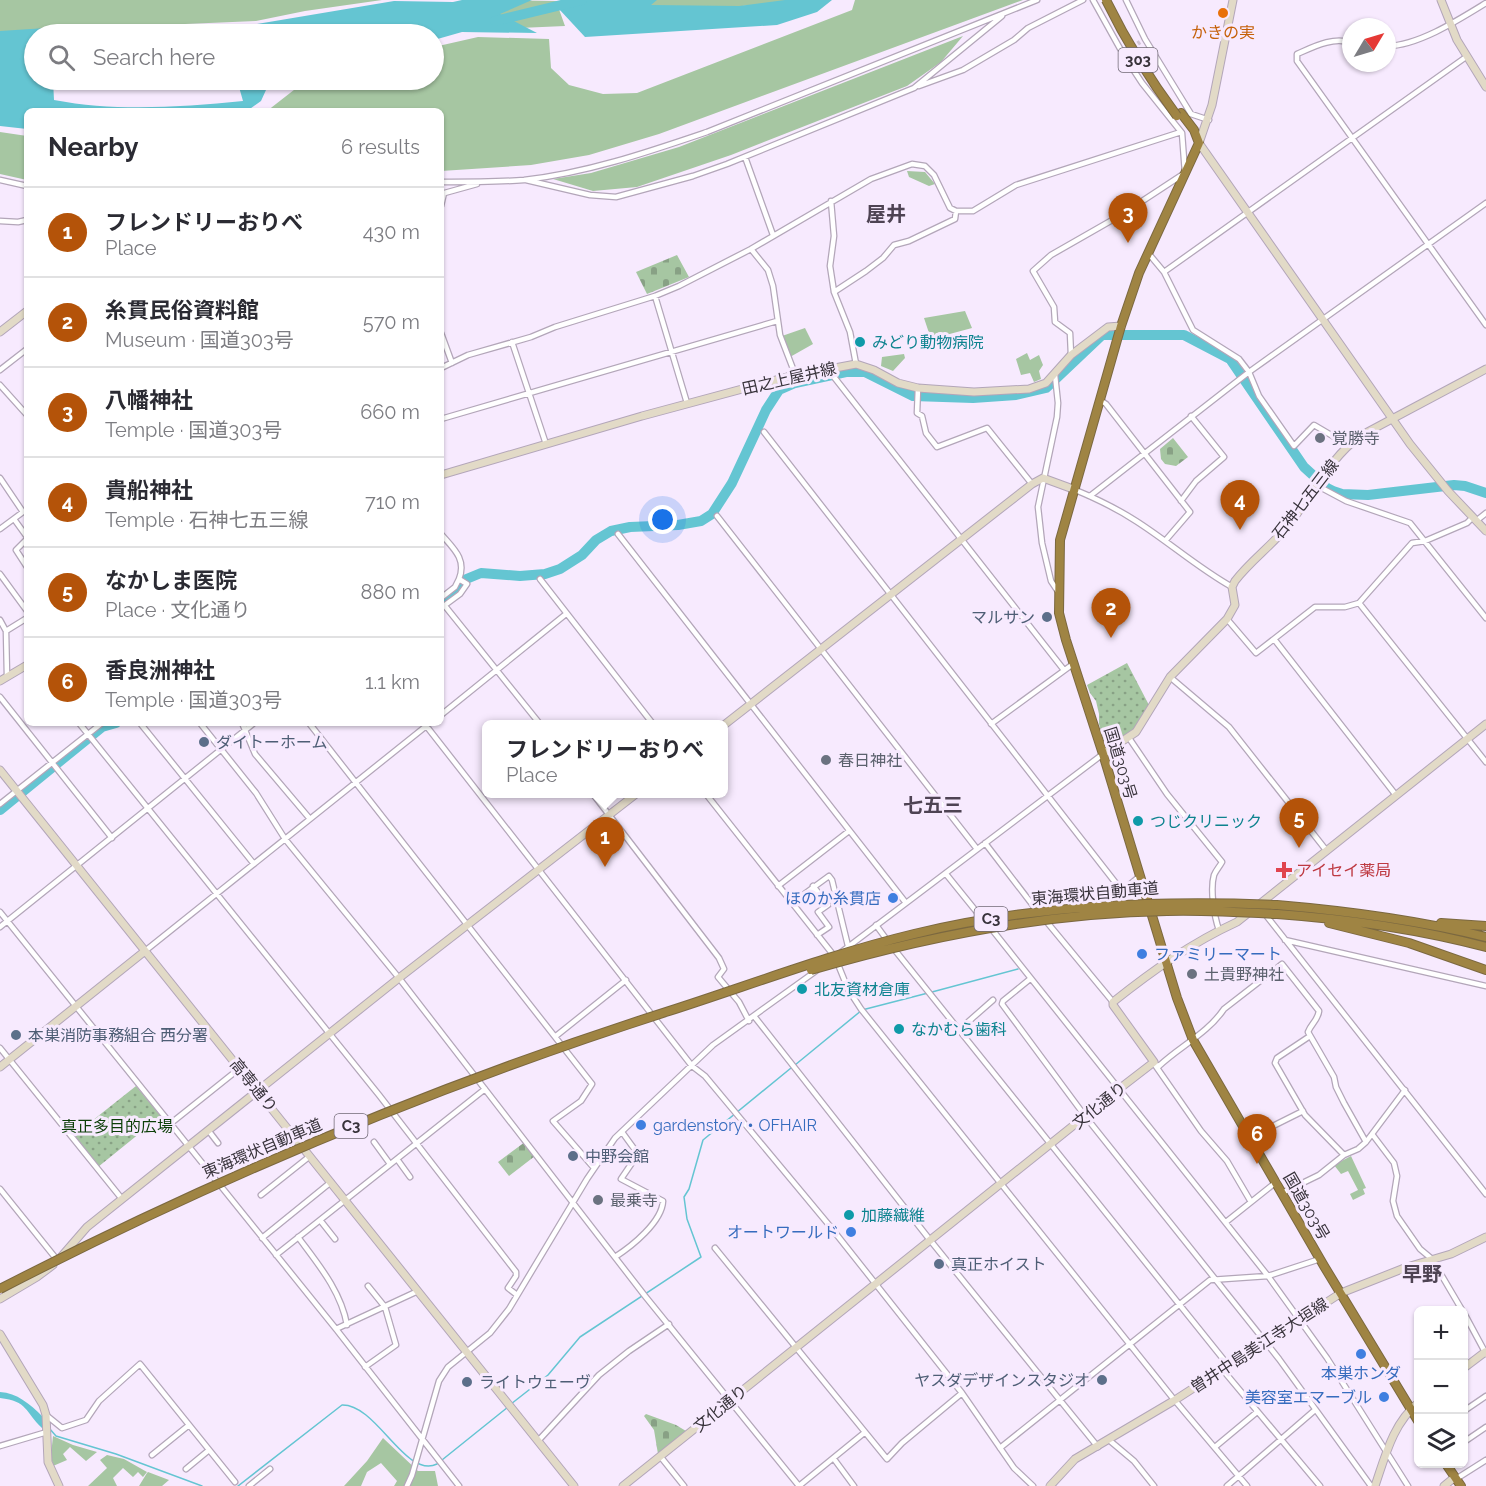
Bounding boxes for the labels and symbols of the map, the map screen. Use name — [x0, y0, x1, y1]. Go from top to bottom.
marker: かきの実 — [1216, 6, 1230, 20]
north arrow — [1342, 18, 1396, 72]
place label: かきの実 — [1191, 23, 1255, 42]
road number: 303 — [1118, 48, 1158, 72]
pin: 3 — [1108, 194, 1148, 243]
district label: 屋井 — [866, 202, 906, 226]
place label: みどり動物病院 — [872, 333, 984, 352]
marker: みどり動物病院 — [853, 335, 867, 349]
street label: 田之上屋井線 — [740, 358, 838, 399]
place label: 覚勝寺 — [1332, 429, 1380, 448]
marker: 覚勝寺 — [1313, 431, 1327, 445]
street label: 石神七五三線 — [1268, 456, 1342, 543]
pin: 4 — [1220, 480, 1260, 530]
your location — [648, 505, 677, 534]
pin: 2 — [1092, 588, 1130, 638]
place label: マルサン — [971, 608, 1035, 627]
marker: マルサン — [1040, 610, 1054, 624]
street label: 国道303号 — [1100, 725, 1141, 802]
place label: ダイトーホーム — [216, 733, 328, 752]
marker: ダイトーホーム — [197, 735, 211, 749]
place label: 春日神社 — [838, 751, 902, 770]
marker: 春日神社 — [819, 753, 833, 767]
district label: 七五三 — [903, 793, 963, 817]
pin: 5 — [1280, 798, 1318, 848]
place label: つじクリニック — [1150, 812, 1262, 831]
marker: つじクリニック — [1131, 814, 1145, 828]
pin: 1 — [586, 818, 624, 867]
place label: アイセイ薬局 — [1296, 861, 1391, 880]
marker: アイセイ薬局 — [1277, 863, 1291, 877]
street label: 東海環状自動車道 — [1030, 878, 1160, 909]
place label: ほのか糸貫店 — [785, 889, 881, 908]
marker: ほのか糸貫店 — [886, 891, 900, 905]
road number: C3 — [974, 907, 1008, 931]
place label: ファミリーマート — [1154, 945, 1282, 964]
marker: ファミリーマート — [1135, 947, 1149, 961]
place label: 土貴野神社 — [1204, 965, 1284, 984]
marker: 土貴野神社 — [1185, 967, 1199, 981]
place label: 北友資材倉庫 — [814, 980, 910, 999]
marker: 北友資材倉庫 — [795, 982, 809, 996]
place label: なかむら歯科 — [911, 1020, 1007, 1039]
marker: なかむら歯科 — [892, 1022, 906, 1036]
place label: 本巣消防事務組合 西分署 — [28, 1026, 208, 1045]
marker: 本巣消防事務組合 西分署 — [9, 1028, 23, 1042]
street label: 高専通り — [226, 1054, 281, 1116]
street label: 文化通り — [1068, 1078, 1130, 1133]
road number: C3 — [334, 1114, 368, 1138]
pin: 6 — [1238, 1114, 1276, 1164]
street label: 東海環状自動車道 — [200, 1115, 325, 1182]
place label: gardenstory・OFHAIR — [653, 1116, 817, 1135]
park label: 真正多目的広場 — [61, 1117, 173, 1136]
marker: gardenstory・OFHAIR — [634, 1118, 648, 1132]
place label: 中野会館 — [585, 1147, 649, 1166]
marker: 中野会館 — [566, 1149, 580, 1163]
street label: 国道303号 — [1280, 1169, 1334, 1243]
place label: 最乗寺 — [610, 1191, 658, 1210]
marker: 最乗寺 — [591, 1193, 605, 1207]
place label: 加藤繊維 — [861, 1206, 925, 1225]
marker: 加藤繊維 — [842, 1208, 856, 1222]
place label: オートワールド — [727, 1223, 839, 1242]
marker: オートワールド — [844, 1225, 858, 1239]
place label: 真正ホイスト — [951, 1255, 1047, 1274]
marker: 真正ホイスト — [932, 1257, 946, 1271]
district label: 早野 — [1402, 1262, 1442, 1286]
street label: 曽井中島美江寺大垣線 — [1187, 1294, 1332, 1397]
marker: 本巣ホンダ — [1354, 1347, 1368, 1361]
place label: 本巣ホンダ — [1321, 1364, 1401, 1383]
place label: ヤスダデザインスタジオ — [914, 1371, 1090, 1390]
place label: ライトウェーヴ — [479, 1373, 591, 1392]
marker: ヤスダデザインスタジオ — [1095, 1373, 1109, 1387]
marker: ライトウェーヴ — [460, 1375, 474, 1389]
street label: 文化通り — [689, 1381, 751, 1436]
place label: 美容室エマーブル — [1245, 1388, 1372, 1407]
marker: 美容室エマーブル — [1377, 1390, 1391, 1404]

